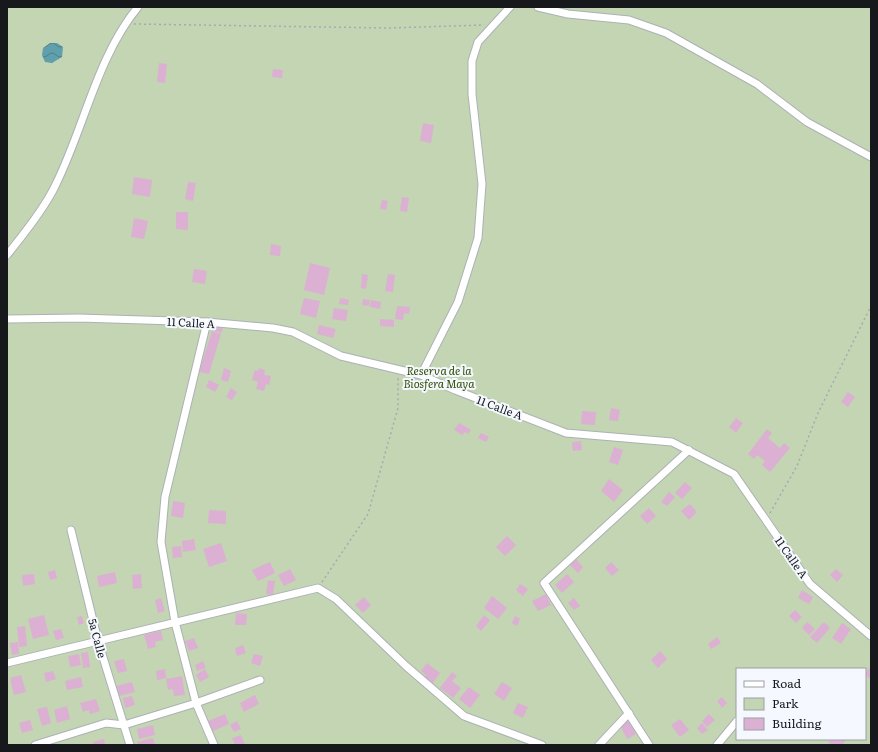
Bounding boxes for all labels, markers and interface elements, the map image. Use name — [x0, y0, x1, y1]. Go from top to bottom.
street label: 11 Calle A — [167, 313, 215, 331]
park label: Reserva de la Biosfera Maya — [404, 362, 475, 391]
street label: 11 Calle A — [475, 391, 525, 423]
street label: 11 Calle A — [772, 533, 812, 581]
street label: 5a Calle — [85, 617, 111, 660]
legend — [736, 668, 866, 740]
text: Road — [772, 674, 802, 692]
text: Park — [772, 694, 799, 712]
text: Building — [772, 714, 822, 732]

